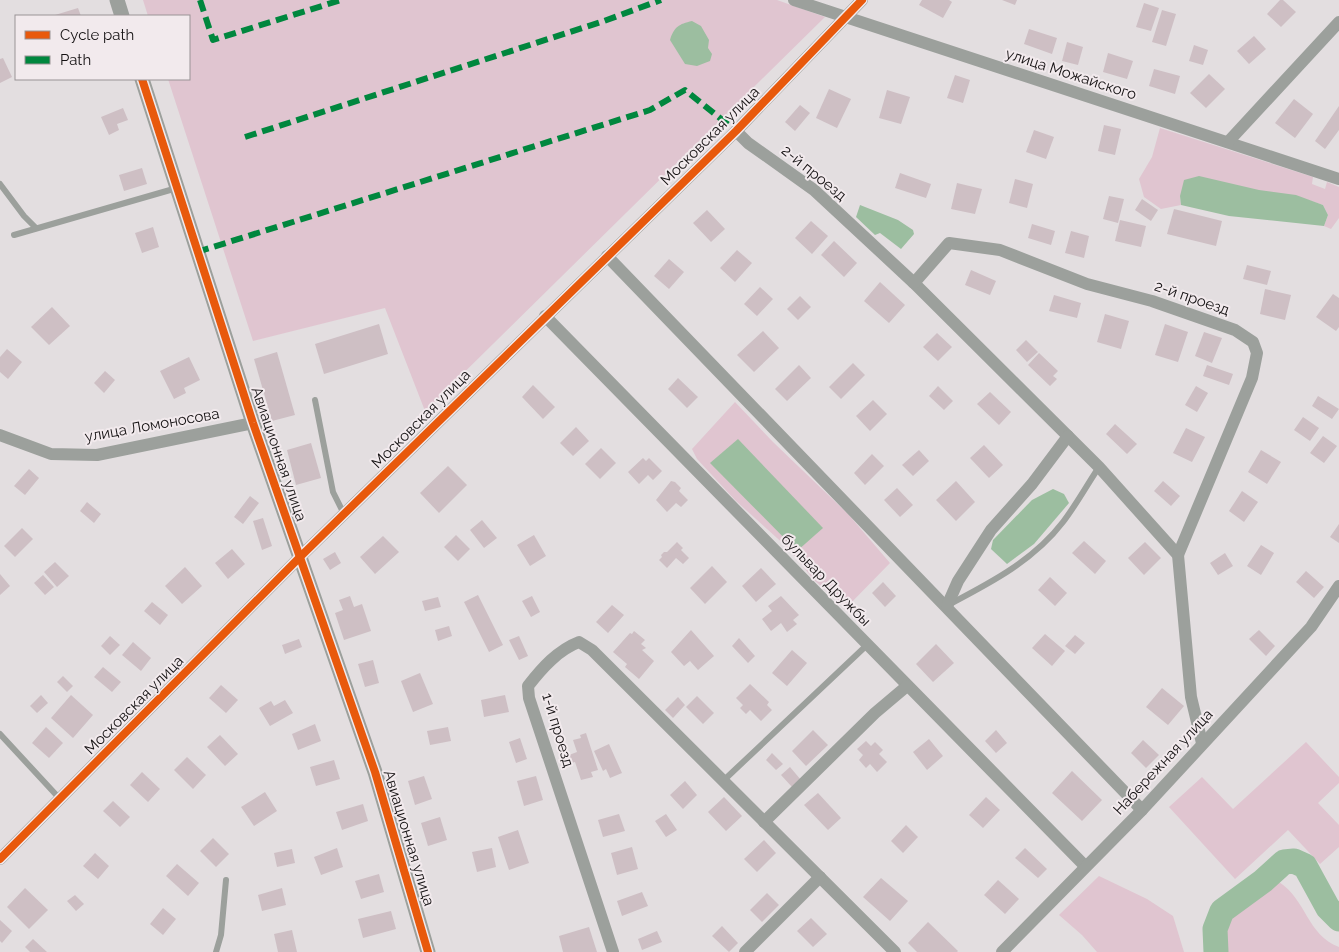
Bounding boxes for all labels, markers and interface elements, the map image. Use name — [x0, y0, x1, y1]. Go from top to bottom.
legend — [15, 15, 190, 80]
text: Cycle path — [60, 26, 134, 44]
street label: улица Можайского — [1003, 44, 1139, 104]
text: Path — [60, 51, 91, 69]
street label: Московская улица — [657, 83, 763, 189]
street label: 2-й проезд — [778, 141, 850, 205]
street label: 2-й проезд — [1152, 277, 1232, 319]
street label: Московская улица — [368, 366, 474, 472]
street label: Авиационная улица — [248, 384, 310, 524]
street label: улица Ломоносова — [83, 404, 221, 446]
street label: бульвар Дружбы — [777, 530, 875, 630]
street label: Московская улица — [81, 652, 187, 758]
street label: 1-й проезд — [538, 691, 578, 769]
street label: Набережная улица — [1110, 706, 1216, 818]
street label: Авиационная улица — [380, 768, 438, 908]

